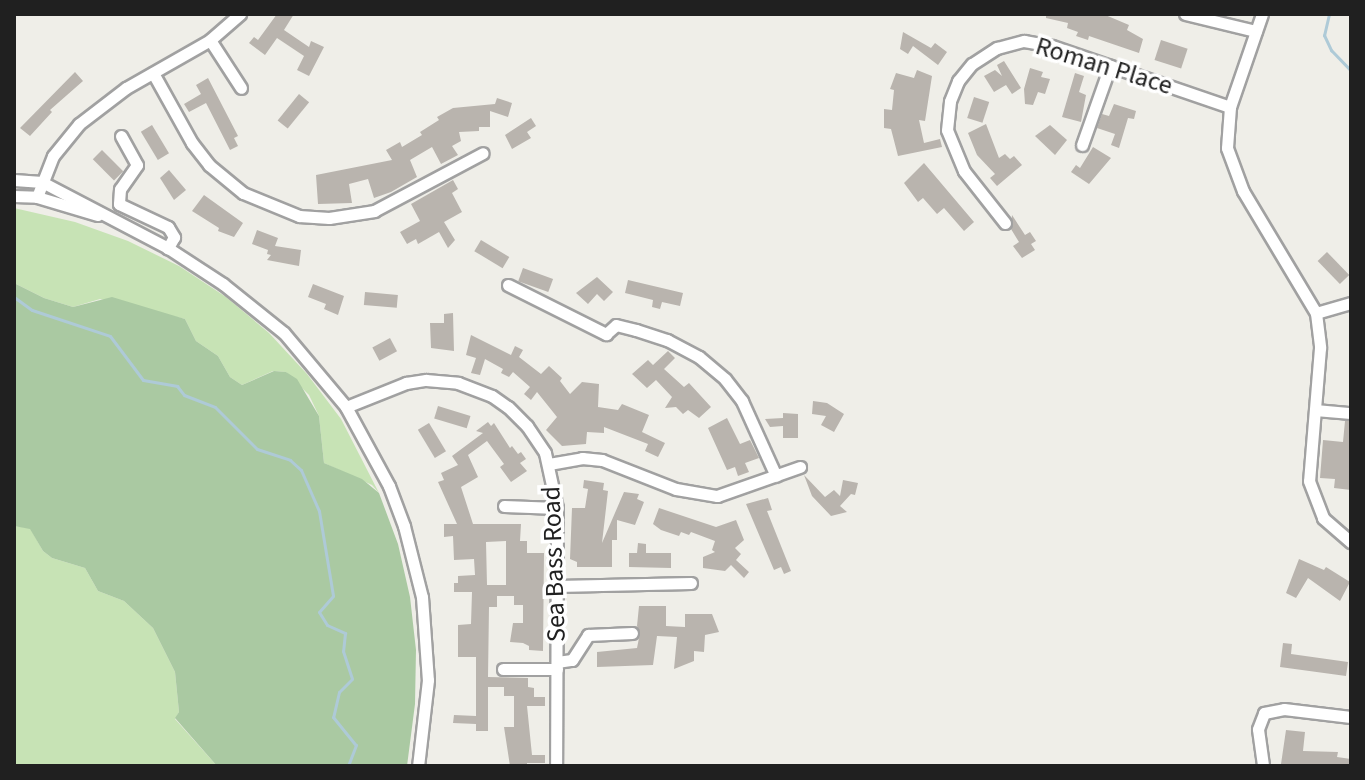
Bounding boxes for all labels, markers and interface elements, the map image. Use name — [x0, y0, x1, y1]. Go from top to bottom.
street label: Roman Place — [1032, 30, 1176, 102]
street label: Sea Bass Road — [536, 486, 572, 642]

